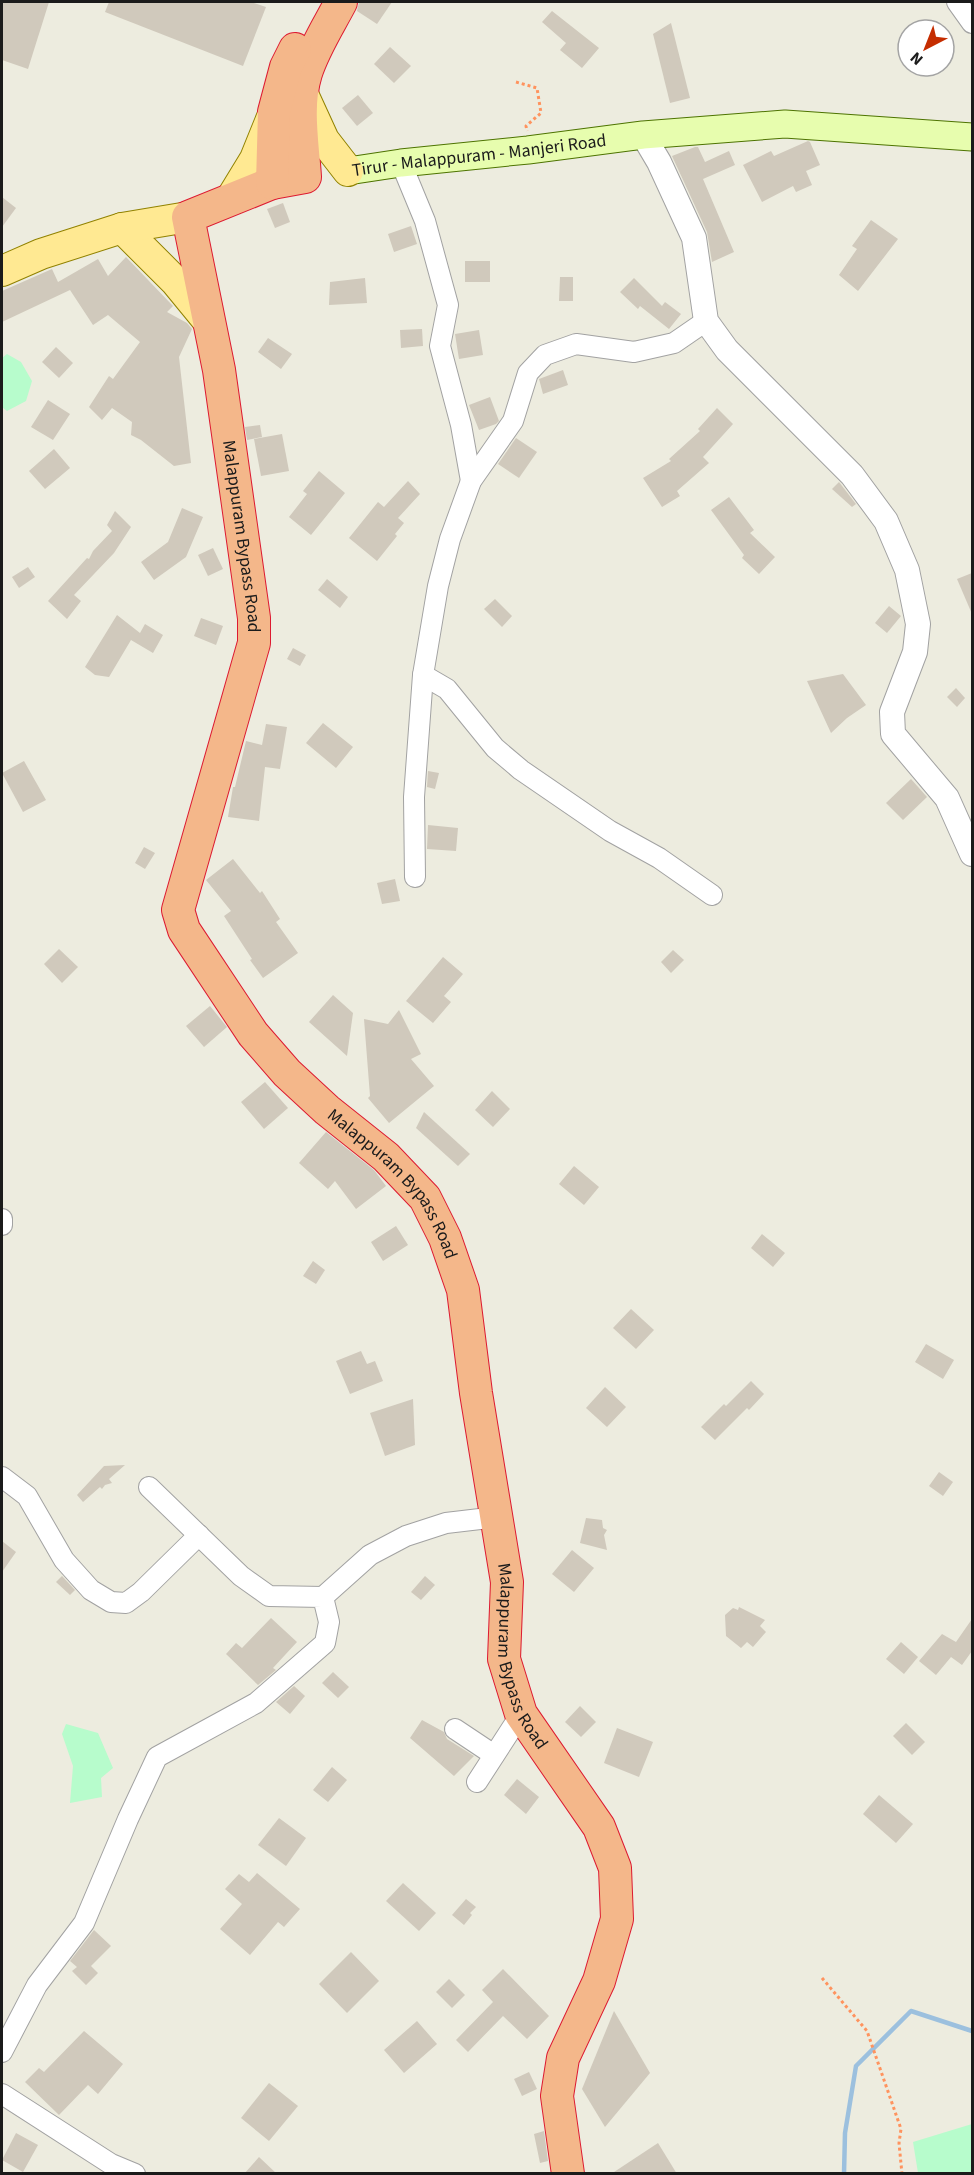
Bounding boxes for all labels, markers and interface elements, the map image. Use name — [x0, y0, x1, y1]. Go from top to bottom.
north arrow — [896, 18, 956, 78]
text: N — [905, 47, 928, 70]
street label: Tirur - Malappuram - Manjeri Road — [350, 128, 608, 183]
street label: Malappuram Bypass Road — [216, 438, 266, 632]
street label: Malappuram Bypass Road — [322, 1103, 463, 1262]
street label: Malappuram Bypass Road — [491, 1561, 554, 1754]

